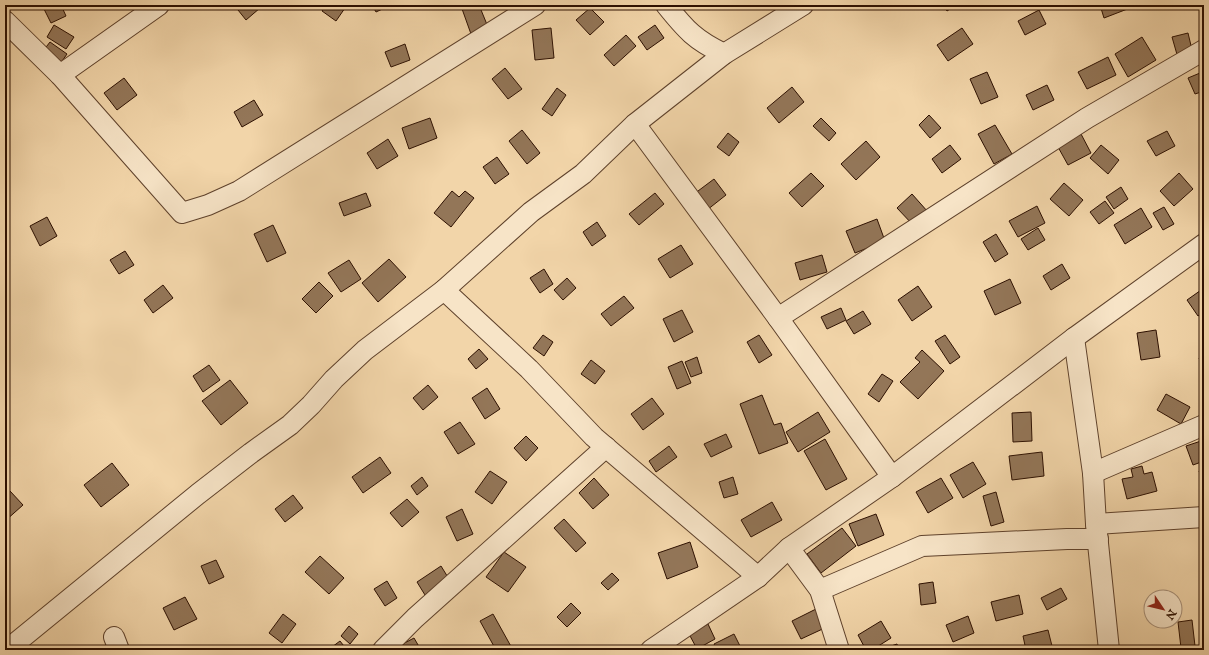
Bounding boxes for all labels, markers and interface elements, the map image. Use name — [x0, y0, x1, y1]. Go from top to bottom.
north arrow — [1143, 589, 1183, 629]
text: N — [1162, 605, 1179, 622]

